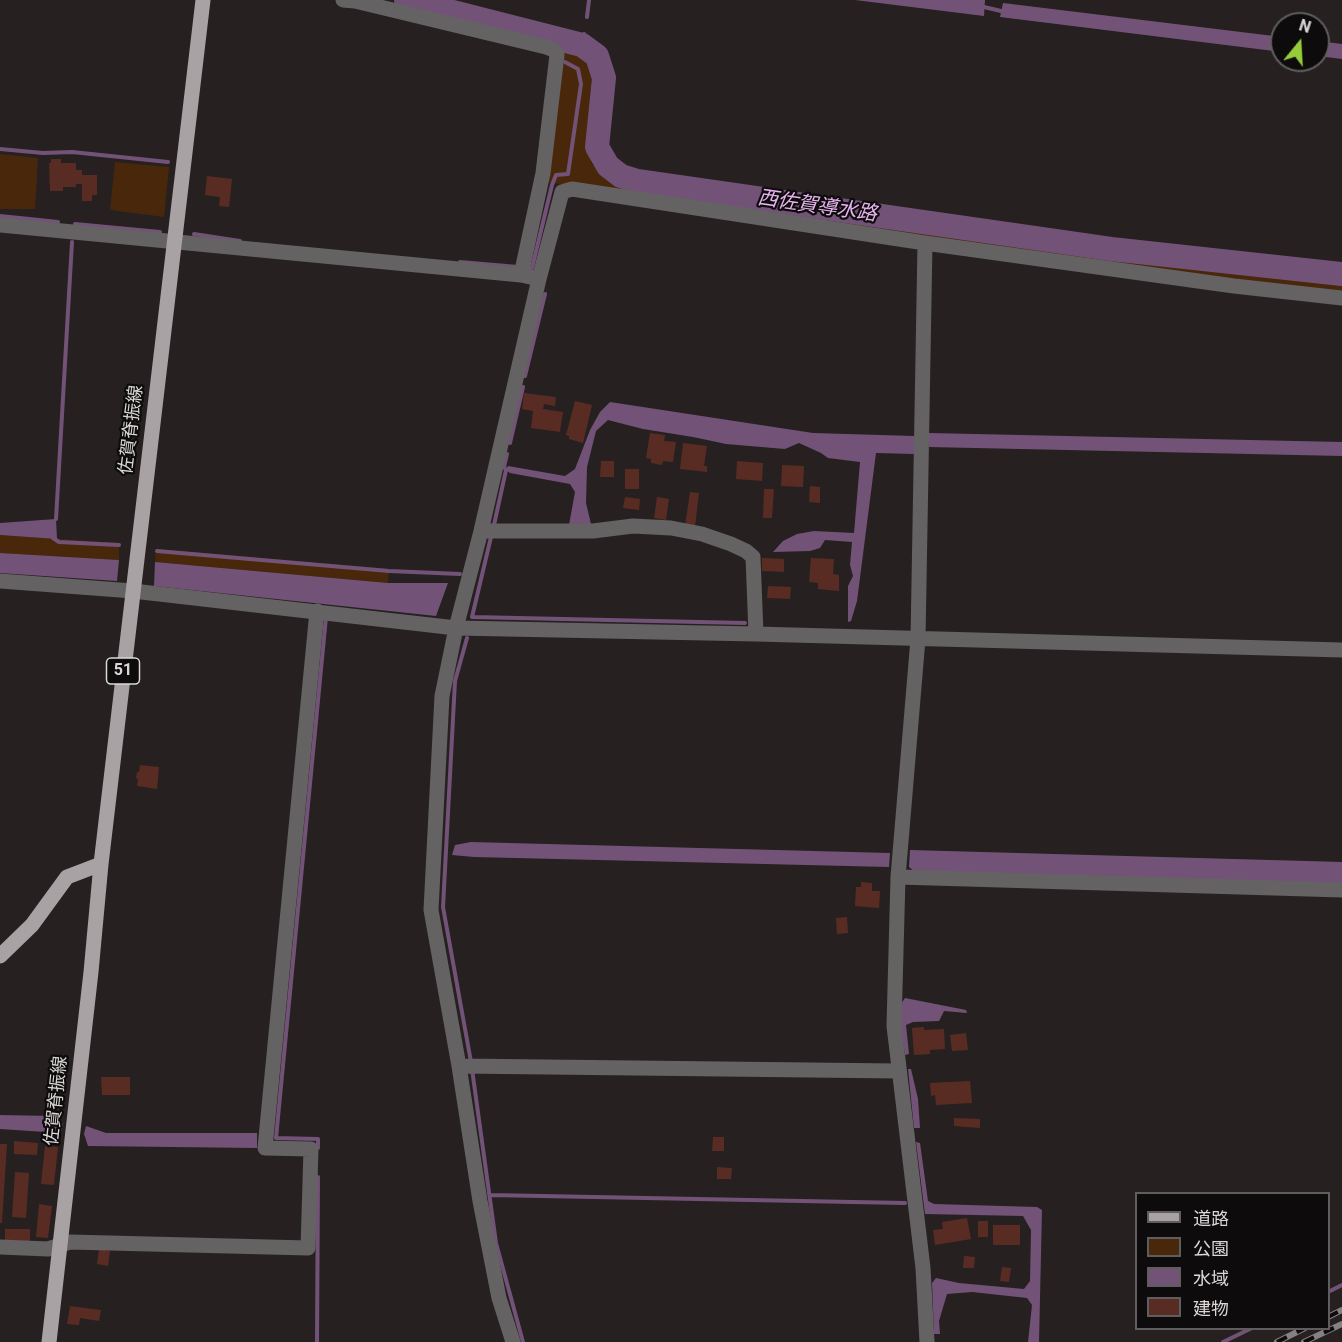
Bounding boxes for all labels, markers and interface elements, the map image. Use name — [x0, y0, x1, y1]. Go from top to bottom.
north arrow — [1270, 12, 1330, 72]
text: N — [1297, 16, 1313, 37]
water label: 西佐賀導水路 — [756, 187, 878, 227]
street label: 佐賀脊振線 — [116, 384, 148, 476]
road number: 51 — [106, 658, 140, 684]
street label: 佐賀脊振線 — [42, 1055, 72, 1147]
legend — [1135, 1192, 1330, 1330]
text: 道路 — [1193, 1208, 1229, 1229]
text: 公園 — [1193, 1238, 1229, 1259]
text: 水域 — [1193, 1268, 1229, 1289]
text: 建物 — [1193, 1298, 1229, 1319]

